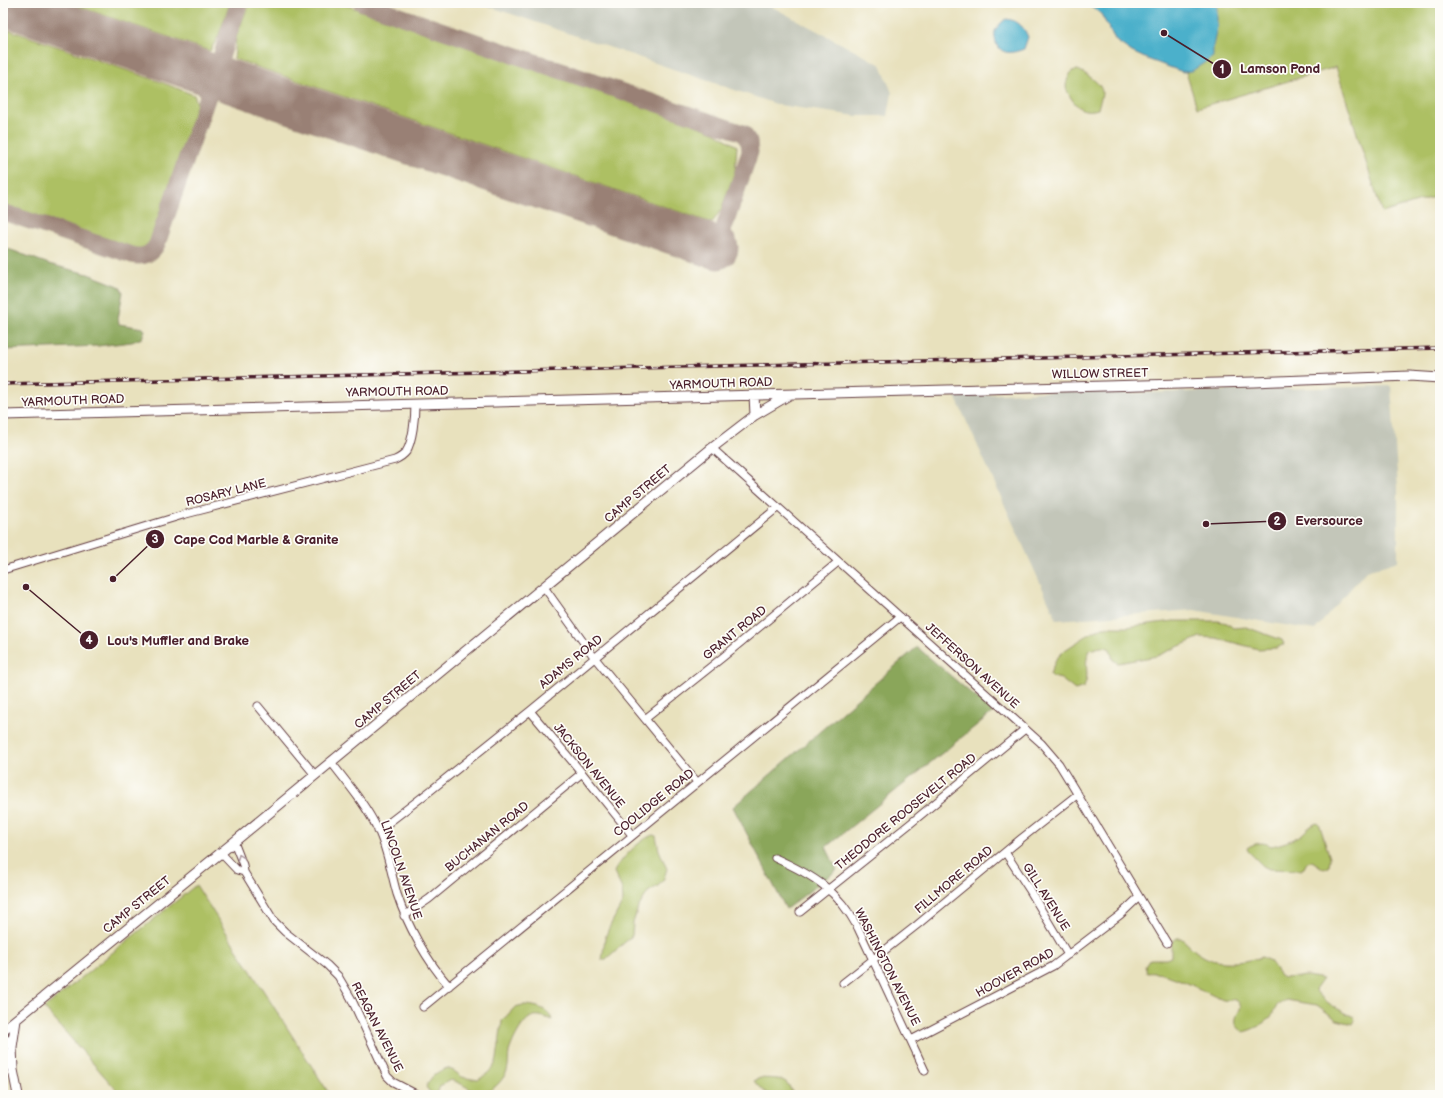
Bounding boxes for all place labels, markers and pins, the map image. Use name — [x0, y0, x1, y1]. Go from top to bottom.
callout: Lamson Pond — [1212, 56, 1328, 81]
callout: Eversource — [1267, 508, 1371, 533]
callout: Cape Cod Marble & Granite — [145, 527, 346, 552]
callout: Lou's Muffler and Brake — [79, 628, 257, 653]

